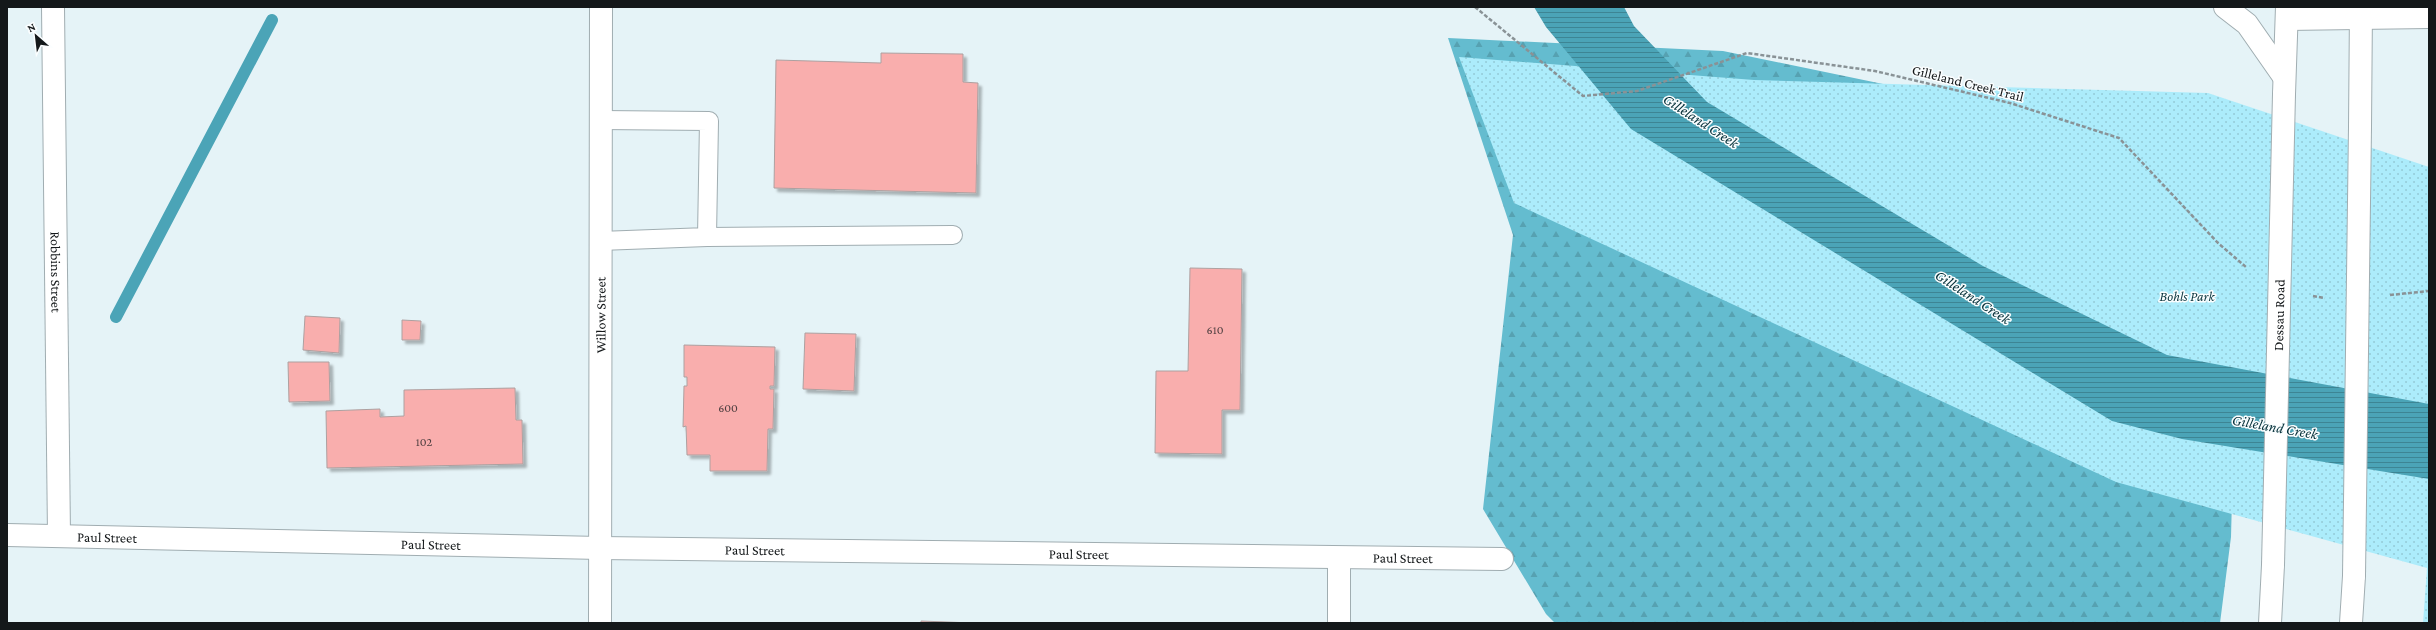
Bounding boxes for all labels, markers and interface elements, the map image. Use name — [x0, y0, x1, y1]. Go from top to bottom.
north arrow — [16, 16, 56, 56]
text: N — [25, 20, 38, 34]
street label: Gilleland Creek Trail — [1911, 61, 2026, 105]
water label: Gilleland Creek — [1660, 91, 1743, 152]
street label: Robbins Street — [48, 231, 64, 313]
water label: Gilleland Creek — [1932, 267, 2015, 328]
street label: Willow Street — [592, 276, 609, 353]
street label: Dessau Road — [2270, 279, 2288, 351]
park label: Bohls Park — [2160, 288, 2215, 304]
house number: 610 — [1207, 323, 1224, 337]
house number: 600 — [718, 401, 738, 415]
water label: Gilleland Creek — [2231, 412, 2320, 443]
house number: 102 — [416, 435, 432, 449]
street label: Paul Street — [77, 529, 137, 546]
street label: Paul Street — [401, 536, 461, 553]
street label: Paul Street — [725, 542, 785, 558]
street label: Paul Street — [1049, 545, 1109, 562]
street label: Paul Street — [1373, 549, 1433, 566]

